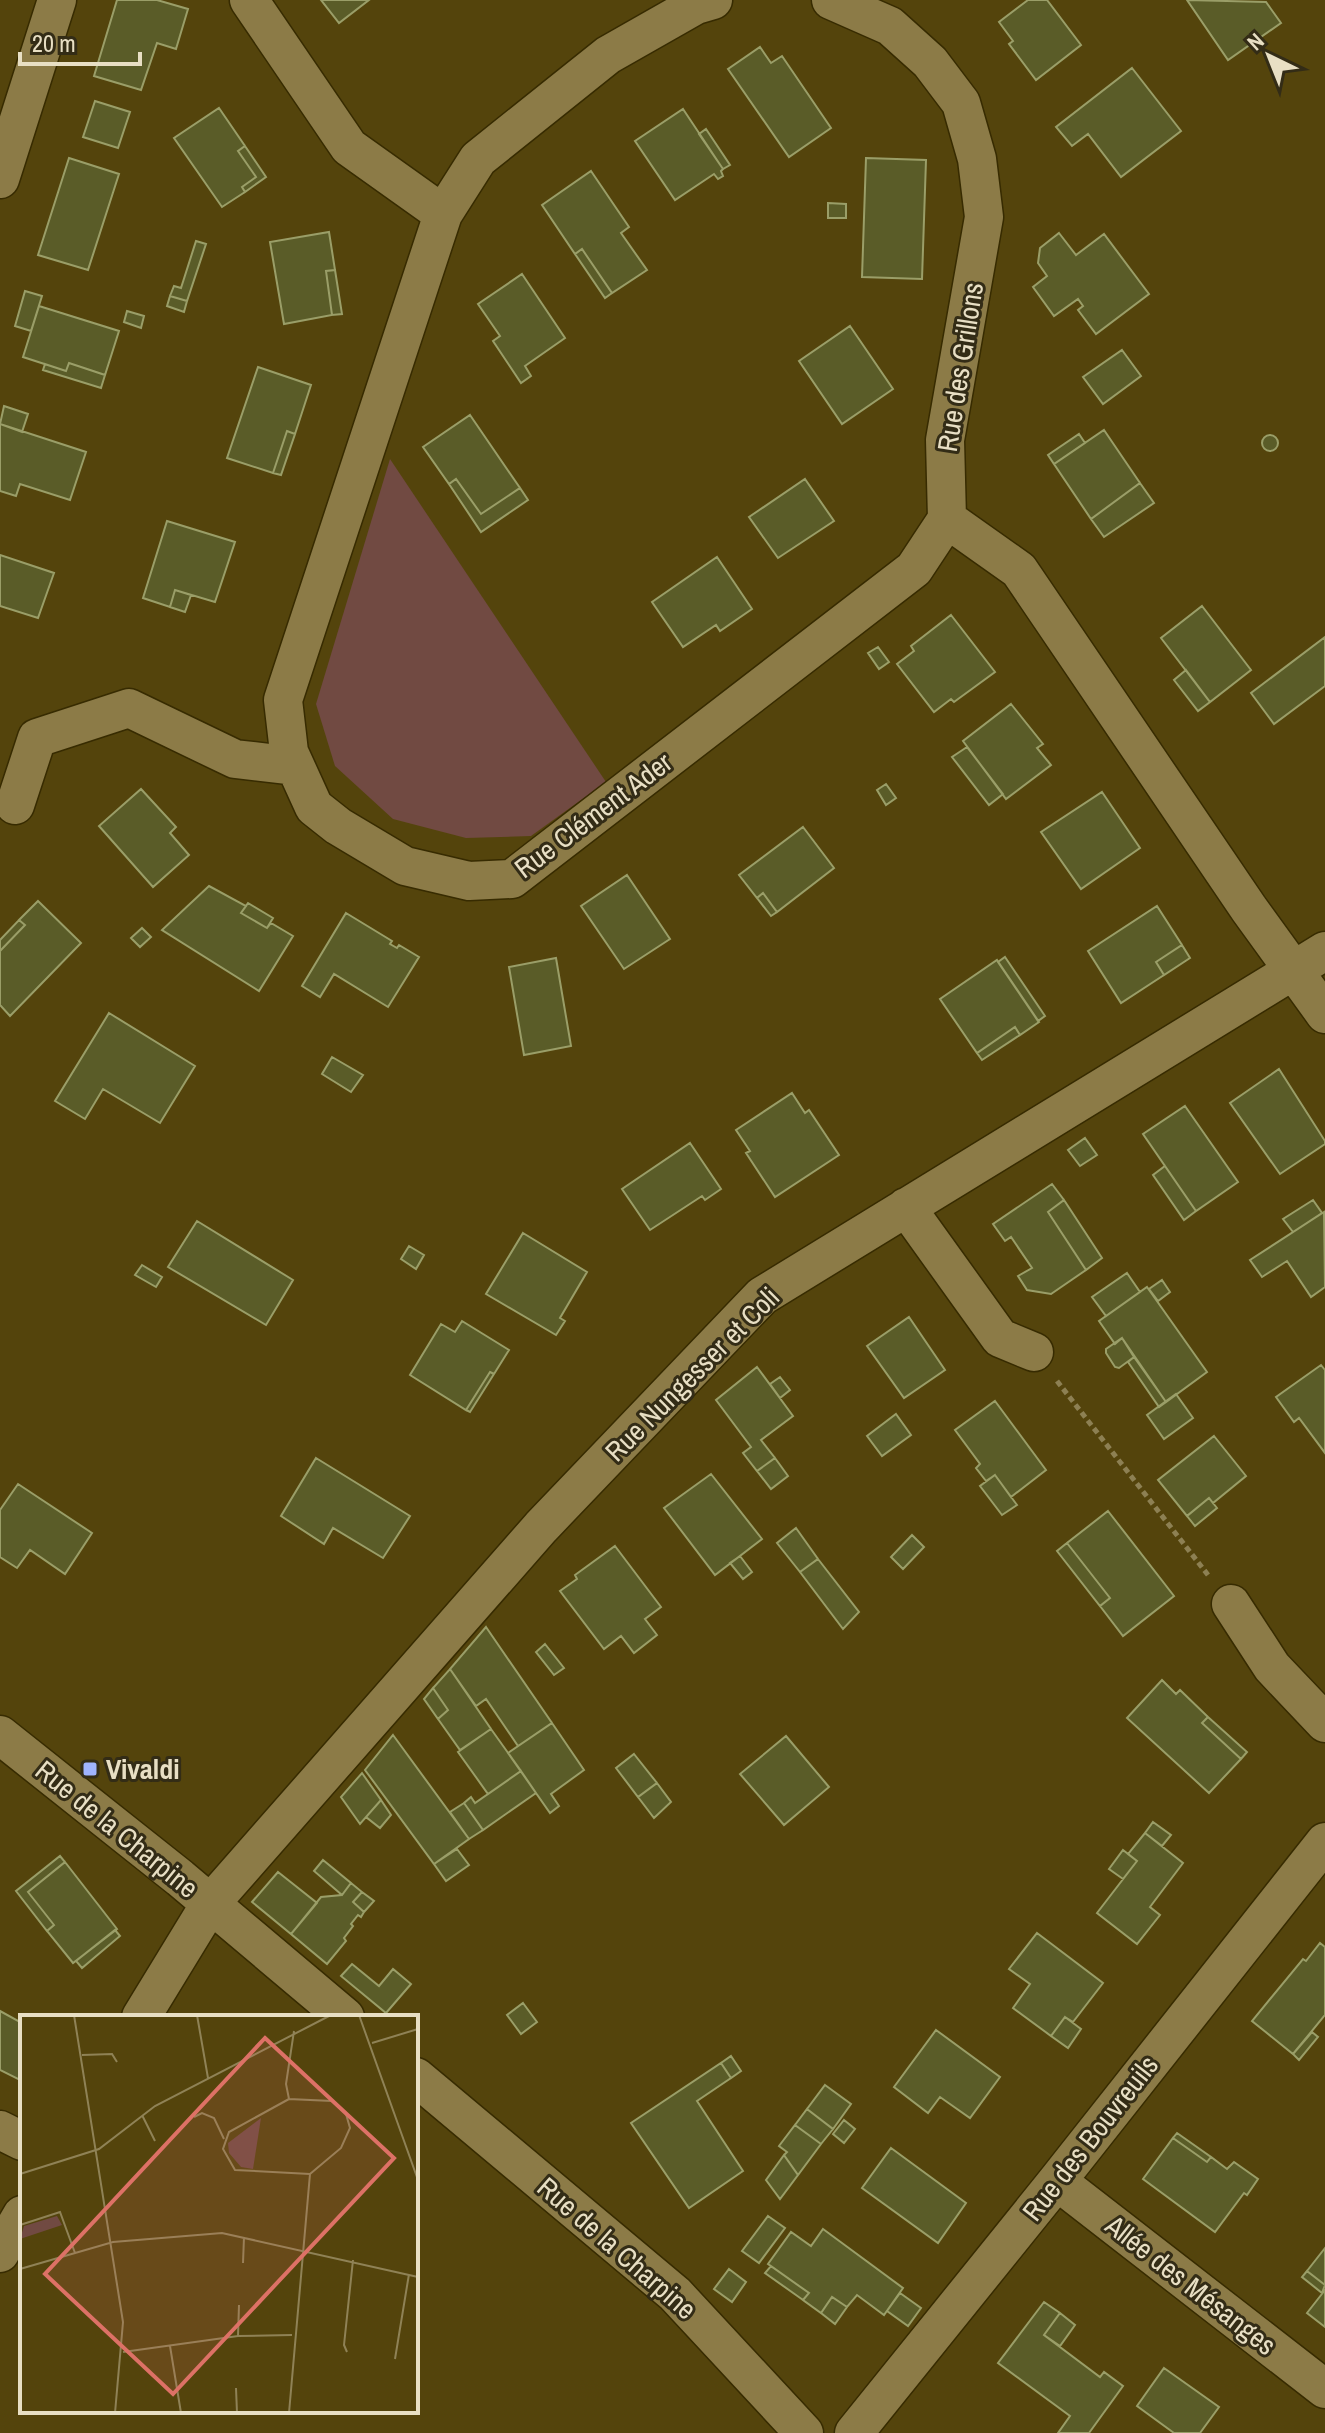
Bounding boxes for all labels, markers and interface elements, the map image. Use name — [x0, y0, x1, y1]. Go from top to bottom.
scale bar — [20, 16, 140, 66]
north arrow — [1229, 16, 1309, 96]
text: N — [1240, 26, 1270, 57]
text: 20 m — [32, 27, 76, 59]
street label: Rue des Grillons — [928, 280, 992, 454]
street label: Rue Clément Ader — [507, 743, 680, 887]
street label: Rue Nungesser et Coli — [596, 1278, 788, 1470]
place label: Vivaldi — [106, 1750, 180, 1788]
street label: Rue de la Charpine — [28, 1752, 206, 1906]
marker: Vivaldi — [81, 1760, 99, 1778]
inset map — [20, 2015, 418, 2413]
street label: Rue des Bouvreuils — [1013, 2047, 1167, 2229]
street label: Rue de la Charpine — [529, 2168, 705, 2328]
street label: Allée des Mésanges — [1097, 2206, 1284, 2364]

